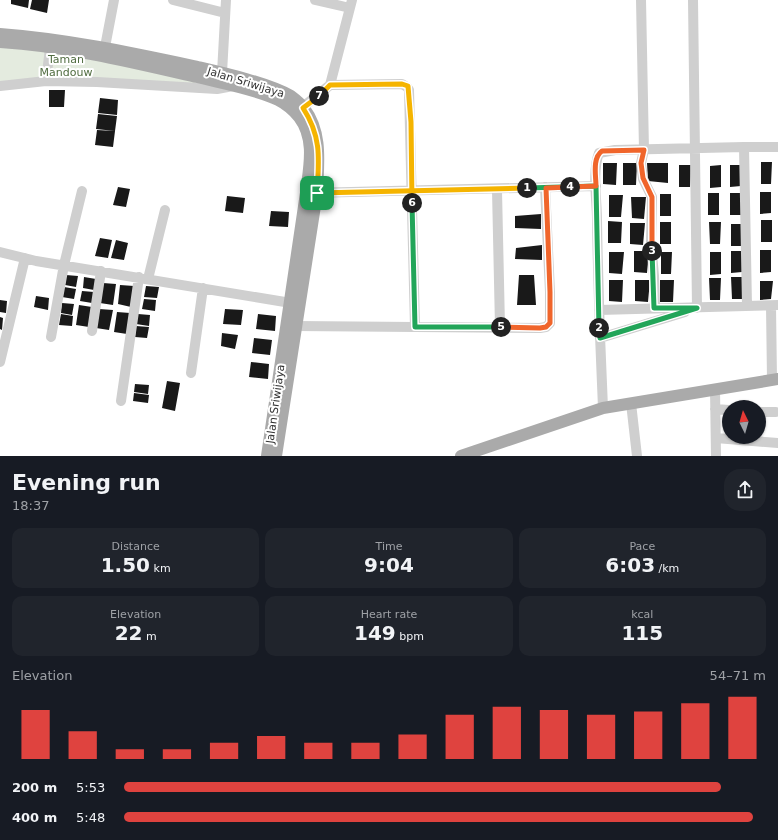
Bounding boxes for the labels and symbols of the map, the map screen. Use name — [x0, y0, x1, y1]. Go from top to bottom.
park label: Taman Mandouw — [40, 53, 92, 79]
street label: Jalan Sriwijaya — [205, 64, 286, 100]
pin: 7 — [309, 86, 329, 106]
pin — [300, 176, 334, 210]
pin: 4 — [560, 177, 580, 197]
pin: 1 — [517, 178, 537, 198]
pin: 6 — [402, 193, 422, 213]
pin: 3 — [642, 241, 662, 261]
pin: 5 — [491, 317, 511, 337]
pin: 2 — [589, 318, 609, 338]
street label: Jalan Sriwijaya — [263, 364, 287, 446]
north arrow — [722, 400, 766, 444]

